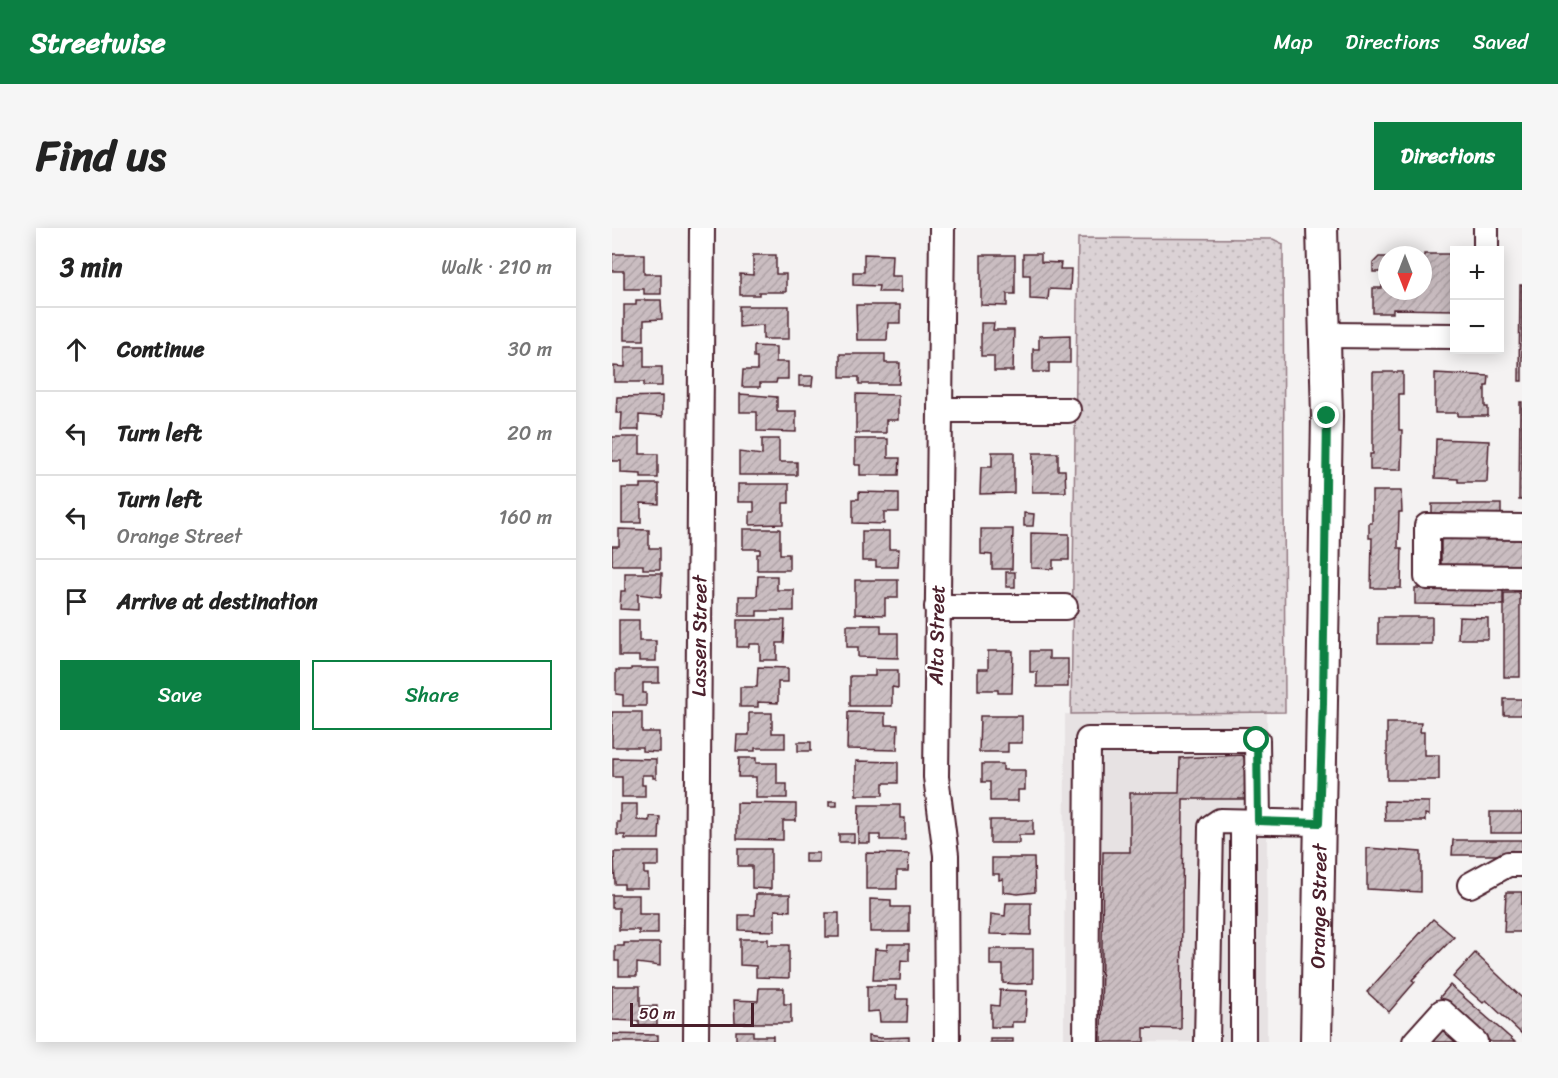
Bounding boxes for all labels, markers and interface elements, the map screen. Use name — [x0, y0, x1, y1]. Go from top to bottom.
text: Streetwise — [30, 18, 166, 67]
text: Map — [1274, 23, 1312, 61]
text: Directions — [1345, 23, 1440, 61]
text: Saved — [1473, 23, 1528, 61]
text: Find us — [36, 119, 166, 193]
button: Directions — [1374, 122, 1522, 190]
text: 3 min — [60, 244, 122, 290]
north arrow — [1378, 246, 1432, 300]
map controls — [1450, 246, 1504, 354]
button: + — [1450, 246, 1504, 300]
text: Walk · 210 m — [441, 250, 552, 285]
button: − — [1450, 300, 1504, 354]
text: Continue — [117, 330, 205, 369]
text: 30 m — [508, 332, 552, 367]
icon: ahead — [60, 333, 93, 366]
route end — [1313, 402, 1339, 428]
text: Turn left — [117, 414, 202, 453]
text: 20 m — [507, 416, 552, 451]
icon: left — [60, 417, 93, 450]
text: Turn left — [117, 480, 202, 519]
text: 160 m — [499, 500, 552, 535]
icon: left — [60, 501, 93, 534]
text: Orange Street — [117, 519, 242, 554]
street label: Lassen Street — [681, 574, 717, 697]
text: Arrive at destination — [117, 582, 318, 621]
street label: Alta Street — [919, 584, 955, 686]
icon: arrive — [60, 585, 93, 618]
button: Save — [60, 660, 300, 730]
button: Share — [312, 660, 552, 730]
route start — [1243, 726, 1269, 752]
street label: Orange Street — [1300, 842, 1337, 969]
text: 50 m — [639, 999, 675, 1028]
scale bar — [630, 1000, 754, 1028]

